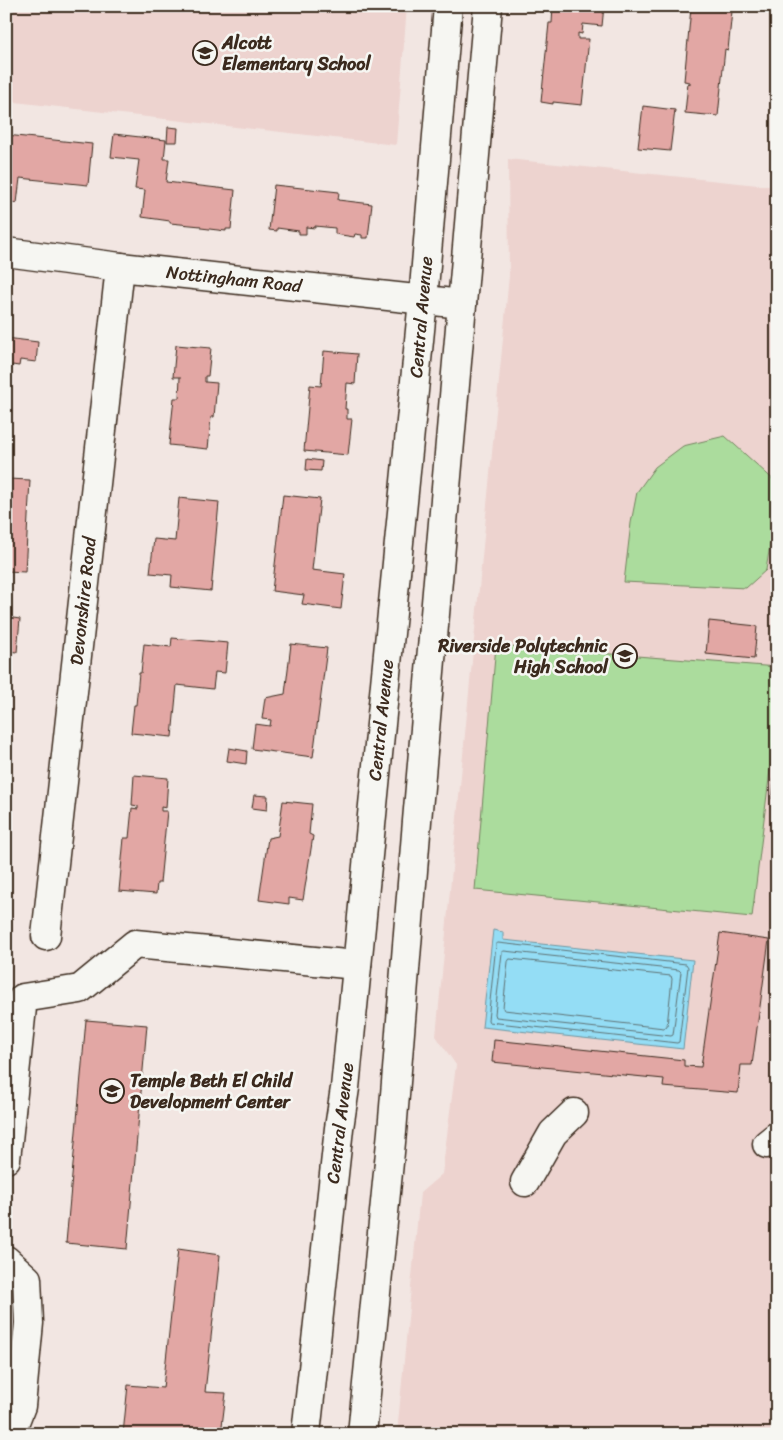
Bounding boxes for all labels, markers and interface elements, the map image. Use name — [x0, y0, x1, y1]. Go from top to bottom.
place label: Alcott Elementary School — [221, 27, 371, 80]
school or university icon: Alcott Elementary School — [192, 40, 218, 66]
street label: Central Avenue — [400, 255, 442, 379]
street label: Nottingham Road — [165, 256, 305, 302]
street label: Devonshire Road — [60, 534, 106, 667]
place label: Riverside Polytechnic High School — [437, 630, 609, 683]
school or university icon: Riverside Polytechnic High School — [612, 643, 638, 669]
street label: Central Avenue — [359, 658, 403, 782]
street label: Central Avenue — [317, 1061, 363, 1185]
place label: Temple Beth El Child Development Center — [130, 1065, 294, 1118]
school or university icon: Temple Beth El Child Development Center — [99, 1078, 125, 1104]

